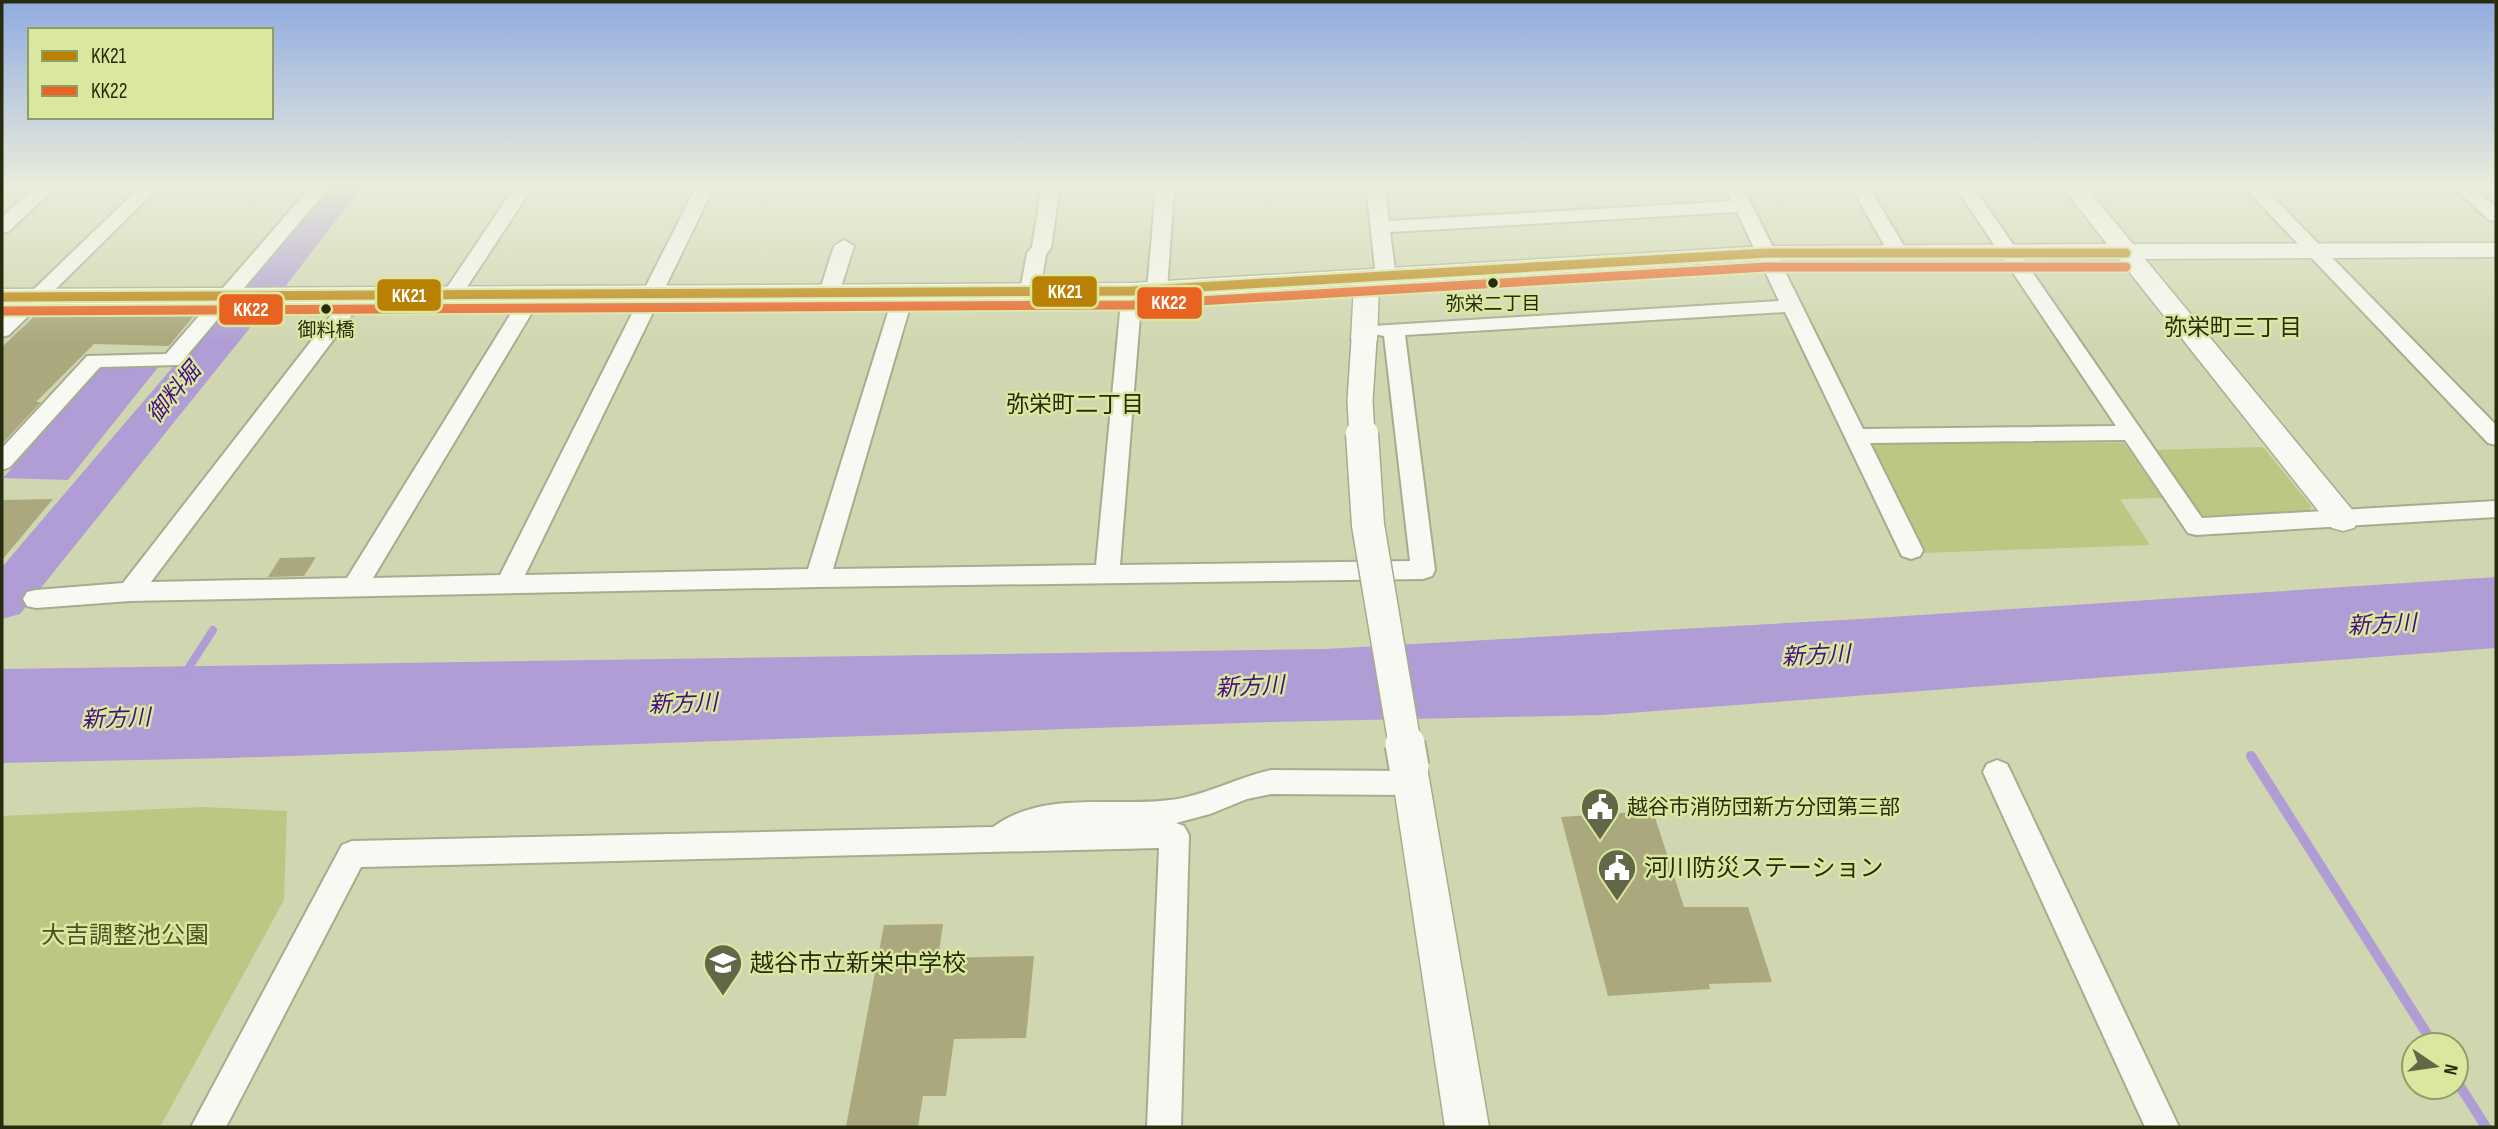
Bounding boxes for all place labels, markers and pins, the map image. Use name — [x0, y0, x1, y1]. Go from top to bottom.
marker: 弥栄二丁目 — [1486, 276, 1500, 290]
place label: 弥栄二丁目 — [1445, 293, 1541, 316]
marker: 御料橋 — [319, 302, 333, 316]
place label: 御料橋 — [297, 319, 355, 342]
public building icon: 越谷市消防団新方分団第三部 — [1579, 786, 1621, 841]
place label: 越谷市消防団新方分団第三部 — [1627, 795, 1900, 820]
public building icon: 河川防災ステーション — [1596, 847, 1638, 902]
place label: 河川防災ステーション — [1644, 854, 1884, 883]
school or university icon: 越谷市立新栄中学校 — [702, 942, 744, 997]
place label: 越谷市立新栄中学校 — [750, 949, 966, 978]

